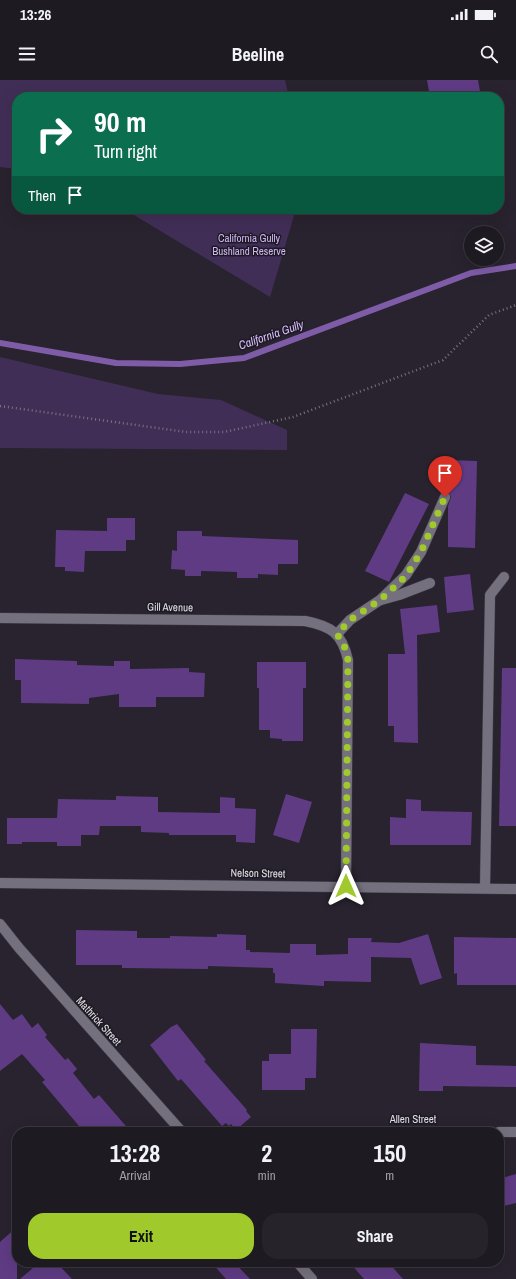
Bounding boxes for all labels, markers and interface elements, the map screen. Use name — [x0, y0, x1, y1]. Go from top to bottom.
text: 13:26 — [20, 4, 51, 25]
text: Beeline — [232, 42, 284, 67]
icon: menu — [16, 43, 38, 65]
icon: search — [478, 43, 500, 65]
text: 90 m — [94, 103, 146, 141]
icon: right — [28, 108, 80, 160]
text: Turn right — [94, 139, 157, 164]
icon: arrive — [64, 184, 86, 206]
text: Then — [28, 185, 56, 206]
map controls — [464, 226, 504, 266]
button: layers — [464, 226, 504, 266]
park label: California Gully Bushland Reserve — [212, 231, 286, 258]
water label: California Gully — [236, 316, 307, 354]
pin — [428, 456, 462, 497]
icon: arrive — [434, 462, 456, 484]
street label: Gill Avenue — [147, 600, 193, 614]
position arrow — [325, 865, 367, 907]
street label: Nelson Street — [231, 866, 286, 880]
street label: Mathrick Street — [73, 994, 125, 1049]
street label: Allen Street — [389, 1112, 437, 1126]
text: 13:28 — [110, 1137, 160, 1169]
text: 2 — [261, 1137, 272, 1169]
text: 150 — [373, 1137, 406, 1169]
text: Arrival — [120, 1167, 150, 1184]
text: min — [258, 1167, 276, 1184]
text: m — [385, 1167, 394, 1184]
button: Exit — [28, 1213, 254, 1259]
button: Share — [262, 1213, 488, 1259]

